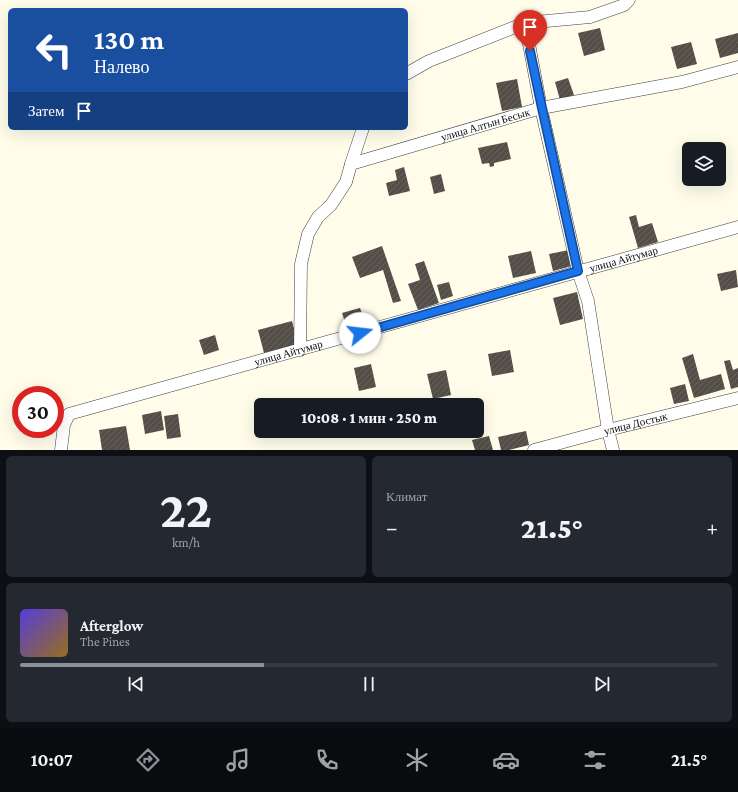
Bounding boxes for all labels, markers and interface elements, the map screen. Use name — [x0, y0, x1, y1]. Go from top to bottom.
pin — [513, 10, 547, 51]
icon: arrive — [519, 16, 541, 38]
icon: left — [28, 24, 80, 76]
text: 130 m — [94, 24, 164, 55]
text: Налево — [94, 57, 150, 77]
icon: arrive — [73, 100, 95, 122]
text: Затем — [28, 103, 65, 119]
street label: улица Алтын Бесык — [439, 105, 532, 143]
map controls — [682, 142, 726, 186]
button: layers — [682, 142, 726, 186]
street label: улица Айтумар — [588, 244, 659, 274]
position arrow — [339, 312, 381, 354]
street label: улица Айтумар — [253, 337, 324, 368]
speed limit sign: 30 — [12, 386, 64, 438]
street label: улица Достык — [602, 409, 669, 437]
text: 10:08 · 1 мин · 250 m — [301, 410, 437, 426]
text: 22 — [160, 480, 212, 538]
text: Климат — [386, 489, 427, 504]
text: 21.5° — [521, 511, 583, 544]
text: − — [386, 515, 398, 540]
text: + — [706, 515, 718, 540]
text: km/h — [172, 535, 200, 550]
text: Afterglow — [80, 618, 143, 634]
text: The Pines — [80, 634, 130, 649]
icon: previous — [125, 673, 147, 695]
icon: pause — [358, 673, 380, 695]
icon: next — [591, 673, 613, 695]
icon: directions — [134, 746, 162, 774]
icon: music — [224, 746, 252, 774]
icon: phone — [313, 746, 341, 774]
icon: climate — [403, 746, 431, 774]
icon: car — [492, 746, 520, 774]
icon: filters — [581, 746, 609, 774]
text: 10:07 — [31, 750, 73, 770]
text: 21.5° — [671, 750, 707, 770]

